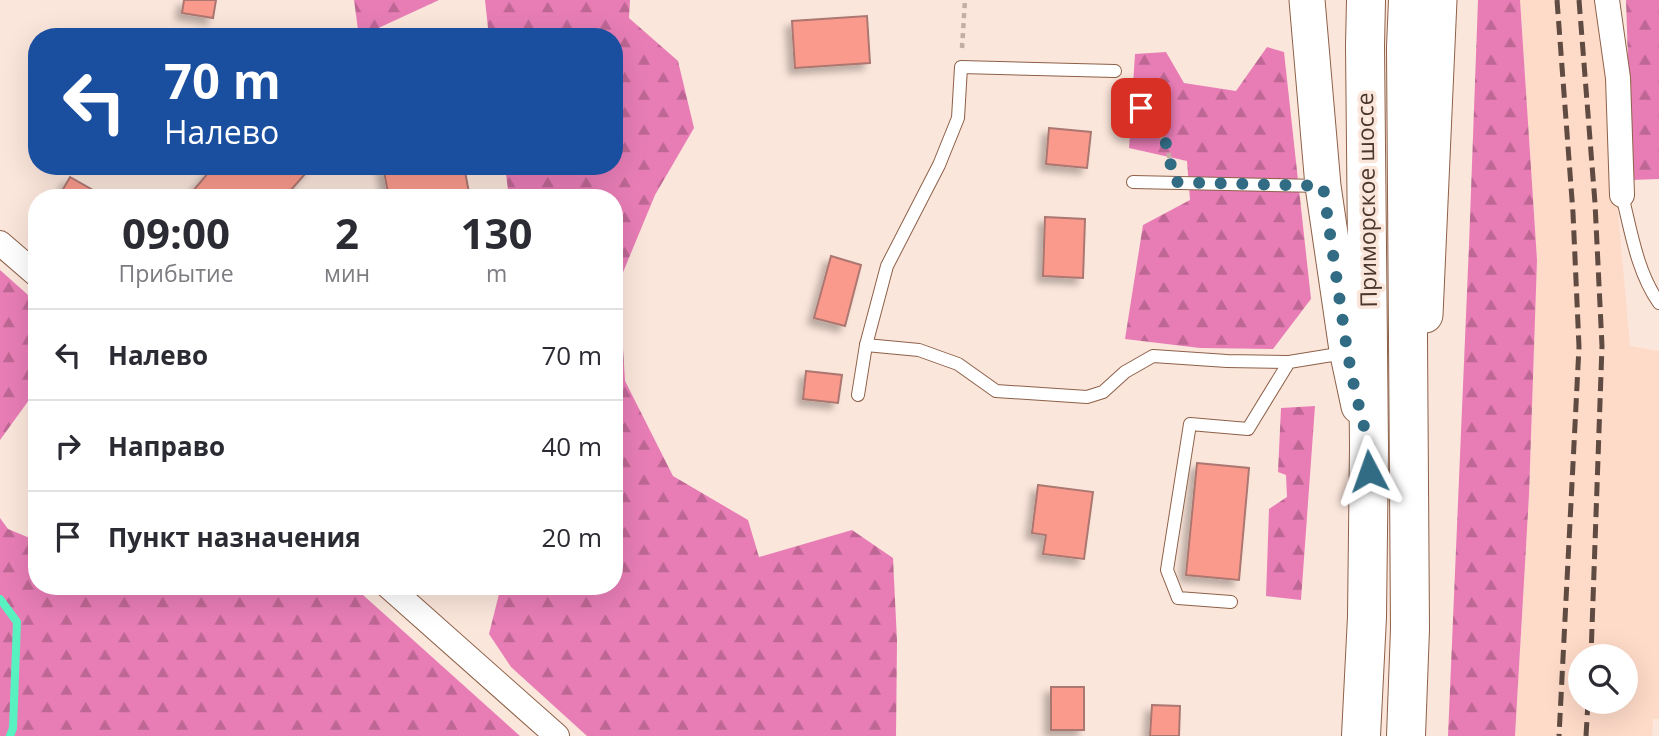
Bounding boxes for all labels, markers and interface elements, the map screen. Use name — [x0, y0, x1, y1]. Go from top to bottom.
text: 70 m — [164, 47, 281, 113]
icon: left — [49, 56, 140, 147]
pin — [1111, 78, 1171, 138]
icon: arrive — [1122, 89, 1160, 127]
street label: Приморское шоссе — [1348, 92, 1384, 308]
text: Налево — [164, 110, 279, 153]
text: 09:00 — [122, 204, 230, 261]
text: 2 — [335, 204, 359, 261]
text: 130 — [461, 204, 533, 261]
text: Прибытие — [118, 257, 234, 289]
text: мин — [324, 257, 370, 289]
text: m — [486, 257, 507, 289]
icon: left — [49, 336, 87, 374]
text: Налево — [108, 337, 208, 373]
text: 70 m — [541, 337, 602, 373]
icon: right — [49, 427, 87, 465]
text: Направо — [108, 428, 225, 464]
text: 40 m — [541, 428, 602, 464]
position arrow — [1332, 434, 1406, 508]
icon: arrive — [49, 518, 87, 556]
text: Пункт назначения — [108, 519, 361, 555]
text: 20 m — [541, 519, 602, 555]
map controls — [1568, 644, 1638, 714]
button: search — [1568, 644, 1638, 714]

